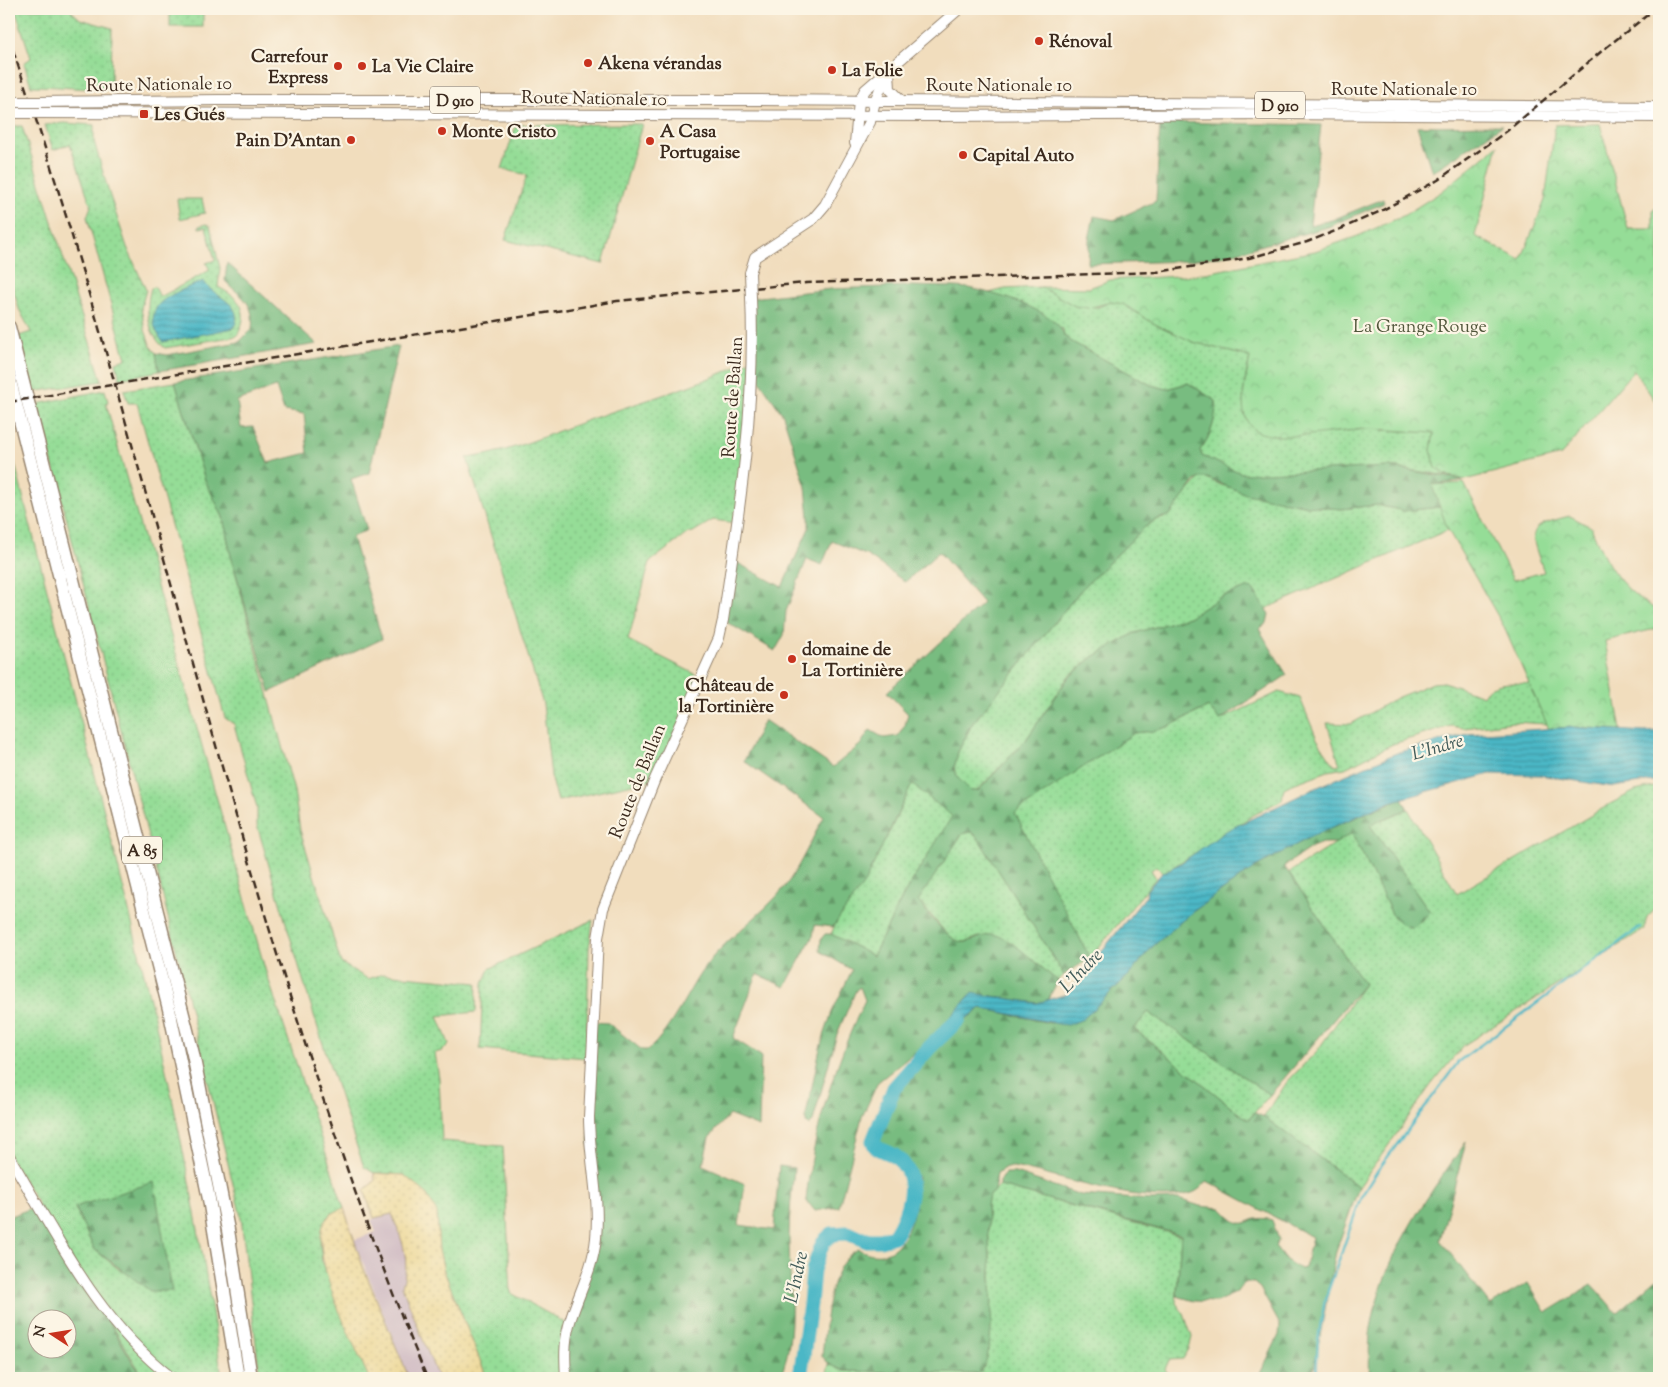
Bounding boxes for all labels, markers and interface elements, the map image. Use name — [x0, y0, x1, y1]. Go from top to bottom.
place label: Rénoval — [1049, 30, 1113, 56]
marker: Rénoval — [1033, 35, 1045, 47]
place label: Carrefour Express — [251, 45, 328, 92]
place label: Akena vérandas — [598, 52, 722, 78]
place label: La Vie Claire — [372, 55, 474, 81]
marker: Akena vérandas — [582, 57, 594, 69]
place label: La Folie — [842, 59, 903, 85]
marker: Carrefour Express — [332, 60, 344, 72]
marker: La Vie Claire — [356, 60, 368, 72]
marker: La Folie — [826, 64, 838, 76]
street label: Route Nationale 10 — [86, 72, 232, 100]
street label: Route Nationale 10 — [926, 74, 1072, 100]
street label: Route Nationale 10 — [1331, 78, 1477, 104]
road number: D 910 — [430, 86, 480, 114]
street label: Route Nationale 10 — [521, 86, 667, 114]
road number: D 910 — [1255, 92, 1305, 118]
place label: Les Gués — [154, 103, 225, 129]
marker: Les Gués — [138, 108, 150, 120]
place label: Monte Cristo — [452, 120, 556, 146]
place label: A Casa Portugaise — [660, 120, 741, 167]
marker: Monte Cristo — [436, 125, 448, 137]
place label: Pain D'Antan — [236, 129, 341, 155]
marker: Pain D'Antan — [345, 134, 357, 146]
marker: A Casa Portugaise — [644, 135, 656, 147]
place label: Capital Auto — [973, 144, 1074, 170]
marker: Capital Auto — [957, 149, 969, 161]
park label: La Grange Rouge — [1353, 315, 1487, 341]
street label: Route de Ballan — [717, 335, 751, 459]
place label: domaine de La Tortinière — [802, 638, 904, 685]
marker: domaine de La Tortinière — [786, 653, 798, 665]
place label: Château de la Tortinière — [679, 674, 775, 721]
marker: Château de la Tortinière — [778, 689, 790, 701]
street label: Route de Ballan — [604, 720, 674, 843]
water label: L'Indre — [1409, 728, 1467, 769]
road number: A 85 — [122, 836, 162, 864]
water label: L'Indre — [1054, 943, 1110, 1000]
water label: L'Indre — [779, 1249, 816, 1306]
north arrow — [28, 1310, 78, 1360]
text: N — [30, 1324, 52, 1339]

